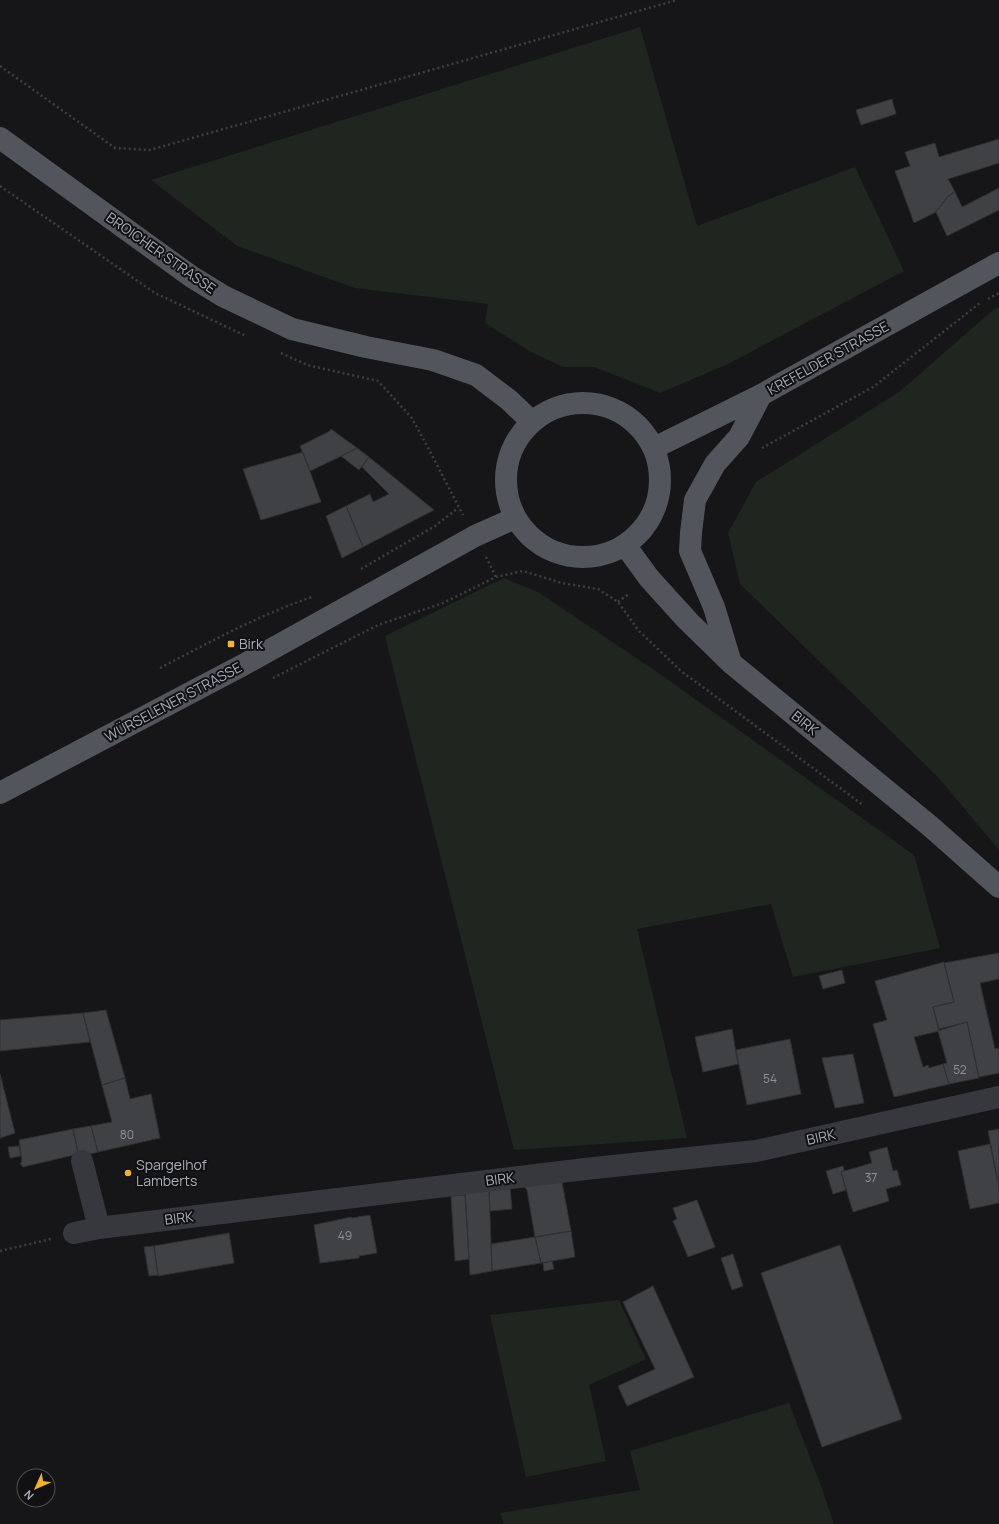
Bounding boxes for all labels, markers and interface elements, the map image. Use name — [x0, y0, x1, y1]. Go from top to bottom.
street label: BROICHER STRASSE — [103, 208, 220, 298]
street label: KREFELDER STRASSE — [764, 316, 892, 399]
place label: Birk — [239, 634, 264, 653]
marker: Birk — [226, 639, 236, 649]
street label: WÜRSELENER STRASSE — [101, 657, 245, 746]
street label: BIRK — [788, 706, 823, 740]
house number: 52 — [953, 1061, 967, 1078]
house number: 54 — [763, 1070, 777, 1087]
street label: BIRK — [805, 1124, 838, 1149]
house number: 80 — [120, 1126, 134, 1143]
place label: Spargelhof Lamberts — [136, 1155, 207, 1190]
street label: BIRK — [484, 1167, 516, 1190]
marker: Spargelhof Lamberts — [123, 1168, 133, 1178]
house number: 37 — [865, 1169, 877, 1186]
street label: BIRK — [163, 1206, 195, 1229]
house number: 49 — [338, 1227, 352, 1244]
north arrow — [16, 1468, 56, 1508]
text: N — [20, 1487, 37, 1504]

